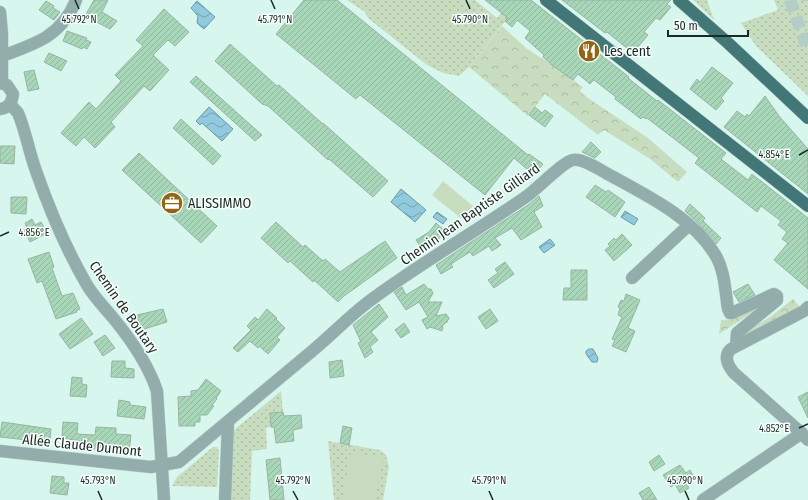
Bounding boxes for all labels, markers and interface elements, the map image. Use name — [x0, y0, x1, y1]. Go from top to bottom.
scale bar — [668, 12, 748, 38]
text: 45.792°N — [61, 14, 97, 26]
text: 45.791°N — [258, 14, 292, 26]
text: 45.790°N — [452, 14, 488, 26]
text: 50 m — [674, 19, 698, 33]
restaurant icon: Les cent — [576, 38, 602, 64]
place label: Les cent — [604, 43, 651, 60]
text: 4.854°E — [759, 149, 790, 161]
street label: Chemin Jean Baptiste Gilliard — [397, 160, 543, 269]
office icon: ALISSIMMO — [159, 190, 185, 216]
place label: ALISSIMMO — [188, 195, 251, 212]
text: 4.856°E — [19, 227, 50, 239]
street label: Chemin de Boutary — [85, 258, 162, 357]
text: 4.852°E — [759, 423, 789, 435]
street label: Allée Claude Dumont — [21, 431, 143, 460]
text: 45.793°N — [80, 475, 116, 487]
text: 45.792°N — [275, 475, 311, 487]
text: 45.791°N — [472, 475, 506, 487]
text: 45.790°N — [667, 475, 703, 487]

